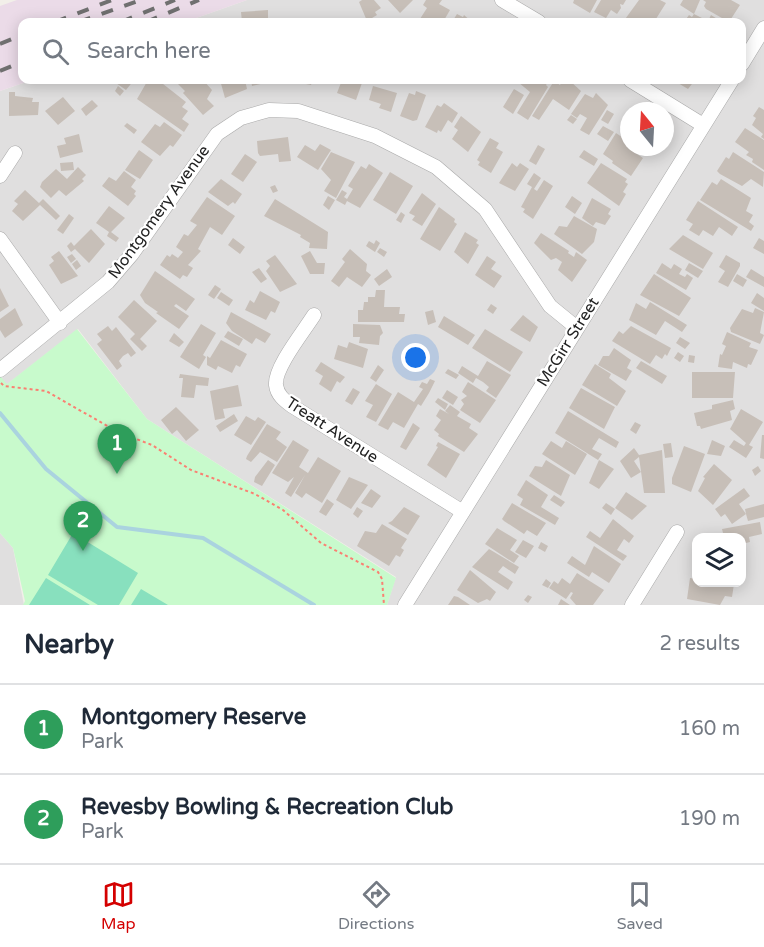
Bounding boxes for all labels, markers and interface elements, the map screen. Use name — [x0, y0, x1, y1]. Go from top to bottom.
search box — [18, 18, 746, 84]
icon: search — [39, 35, 72, 68]
text: Search here — [87, 38, 211, 64]
north arrow — [620, 102, 674, 156]
street label: Montgomery Avenue — [104, 141, 214, 283]
street label: McGirr Street — [533, 294, 603, 390]
your location — [401, 343, 430, 372]
street label: Treatt Avenue — [282, 393, 382, 467]
pin: 1 — [98, 424, 136, 474]
pin: 2 — [64, 502, 103, 551]
map controls — [692, 533, 746, 587]
button: layers — [692, 533, 746, 587]
text: Nearby — [24, 629, 114, 660]
text: 2 results — [660, 632, 740, 656]
text: Montgomery Reserve — [81, 704, 306, 730]
text: 1 — [37, 717, 50, 741]
text: 160 m — [679, 717, 740, 741]
text: Park — [81, 730, 124, 754]
text: Revesby Bowling & Recreation Club — [81, 794, 453, 820]
text: 2 — [37, 807, 50, 831]
text: 190 m — [679, 807, 740, 831]
text: Park — [81, 820, 124, 844]
tab: Map — [101, 878, 136, 934]
tab: Directions — [338, 878, 414, 934]
tab: Saved — [617, 878, 663, 934]

